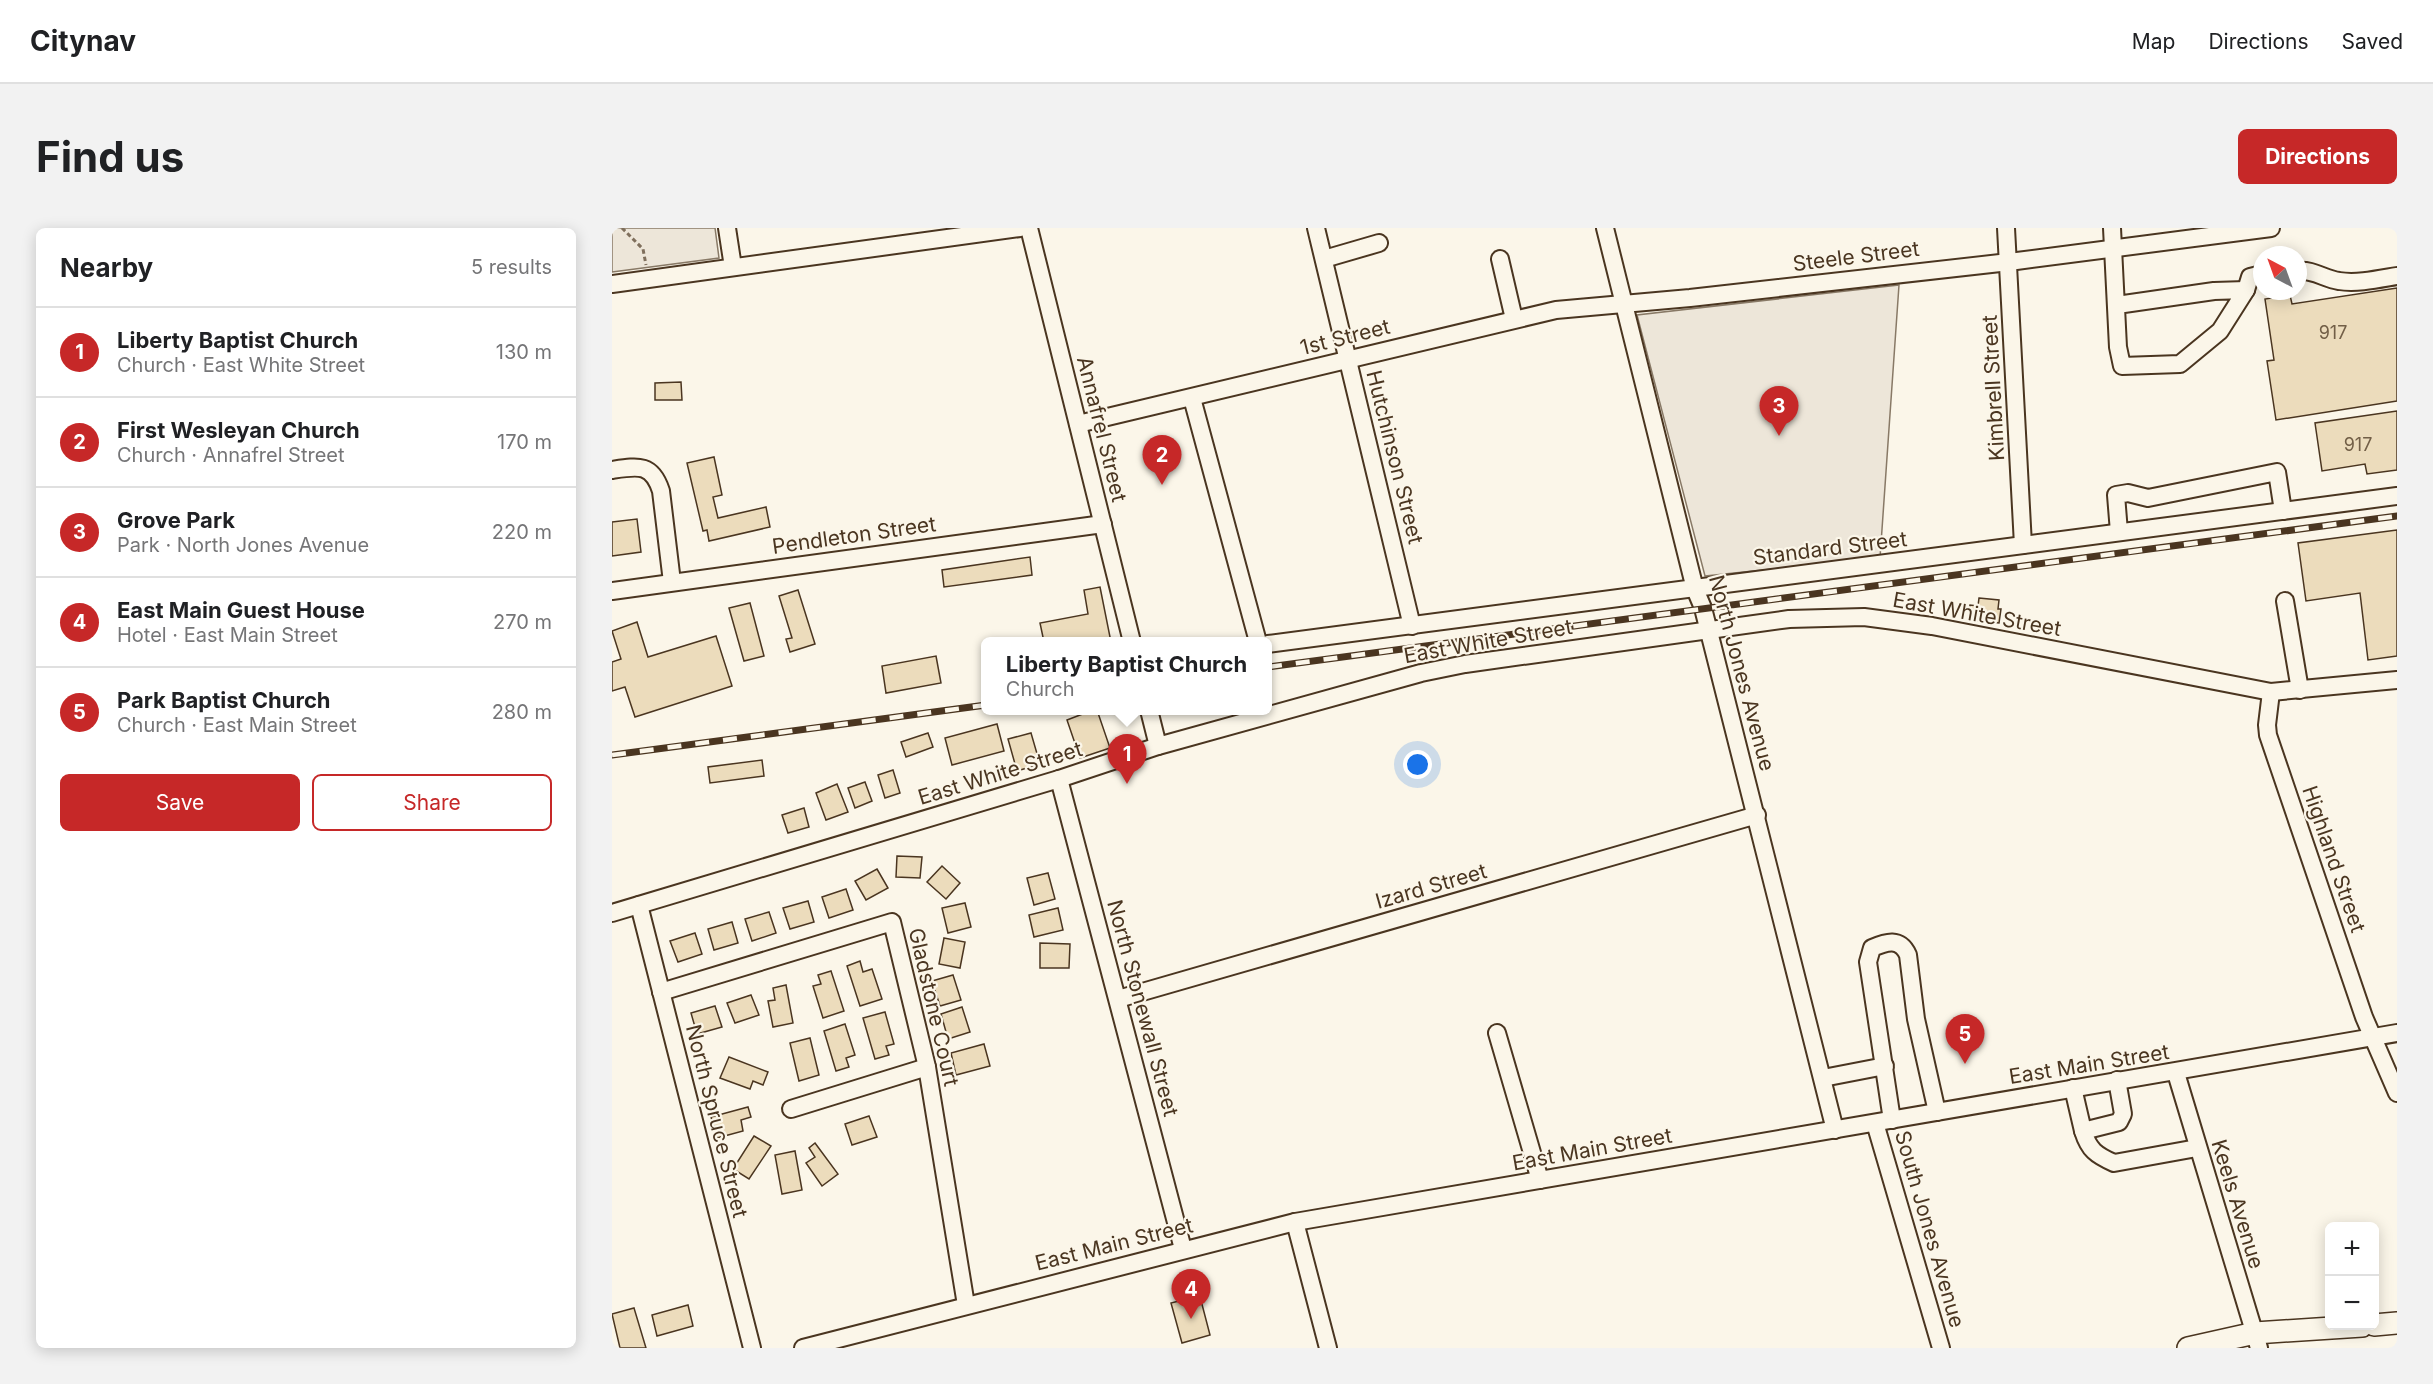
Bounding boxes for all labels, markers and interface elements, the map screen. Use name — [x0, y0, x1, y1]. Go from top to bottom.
text: Citynav — [30, 24, 136, 58]
text: Map — [2132, 29, 2175, 54]
text: Directions — [2208, 29, 2309, 54]
text: Saved — [2342, 29, 2403, 54]
button: Directions — [2238, 129, 2397, 184]
text: Find us — [36, 131, 184, 182]
street label: Steele Street — [1791, 236, 1921, 276]
north arrow — [2253, 246, 2307, 300]
text: Nearby — [60, 252, 153, 283]
text: 5 results — [471, 255, 552, 279]
street label: 1st Street — [1298, 314, 1393, 360]
street label: Kimbrell Street — [1977, 314, 2009, 462]
house number: 917 — [2319, 322, 2347, 343]
text: Liberty Baptist Church — [117, 327, 358, 353]
text: 1 — [75, 340, 84, 364]
text: 130 m — [496, 340, 552, 364]
text: Church · East White Street — [117, 353, 365, 377]
street label: Annafrel Street — [1072, 354, 1132, 504]
street label: Hutchinson Street — [1361, 368, 1429, 546]
pin: 3 — [1760, 386, 1798, 436]
text: First Wesleyan Church — [117, 417, 360, 443]
text: 2 — [73, 430, 86, 454]
text: 170 m — [497, 430, 552, 454]
house number: 917 — [2344, 434, 2372, 455]
pin: 2 — [1142, 436, 1182, 485]
text: Church · Annafrel Street — [117, 443, 345, 467]
text: Grove Park — [117, 507, 235, 533]
street label: Pendleton Street — [771, 511, 938, 559]
text: 3 — [73, 520, 86, 544]
text: 220 m — [492, 520, 552, 544]
street label: Standard Street — [1752, 526, 1909, 570]
text: Park · North Jones Avenue — [117, 533, 369, 557]
street label: North Jones Avenue — [1704, 572, 1780, 774]
street label: East White Street — [1891, 587, 2063, 641]
text: East Main Guest House — [117, 597, 365, 623]
text: 4 — [73, 610, 86, 634]
text: 270 m — [493, 610, 552, 634]
street label: East White Street — [1402, 614, 1574, 668]
text: Hotel · East Main Street — [117, 623, 338, 647]
popup — [981, 637, 1272, 715]
text: Liberty Baptist Church — [1006, 651, 1247, 677]
text: Church — [1006, 677, 1075, 701]
text: Park Baptist Church — [117, 687, 331, 713]
text: 5 — [73, 700, 86, 724]
text: 280 m — [492, 700, 552, 724]
text: Church · East Main Street — [117, 713, 357, 737]
pin: 1 — [1108, 734, 1146, 784]
street label: East White Street — [915, 736, 1085, 810]
your location — [1403, 750, 1432, 779]
button: Save — [60, 774, 300, 831]
button: Share — [312, 774, 552, 831]
street label: Highland Street — [2297, 782, 2371, 936]
street label: Izard Street — [1372, 858, 1490, 914]
street label: North Stonewall Street — [1102, 897, 1184, 1119]
street label: Gladstone Court — [904, 925, 964, 1089]
pin: 5 — [1946, 1014, 1984, 1064]
street label: North Spruce Street — [681, 1022, 753, 1220]
street label: East Main Street — [2007, 1039, 2171, 1089]
street label: East Main Street — [1510, 1123, 1674, 1175]
street label: South Jones Avenue — [1890, 1128, 1970, 1330]
street label: Keels Avenue — [2207, 1136, 2269, 1272]
street label: East Main Street — [1033, 1212, 1196, 1276]
map controls — [2325, 1222, 2379, 1330]
button: + — [2325, 1222, 2379, 1276]
pin: 4 — [1172, 1270, 1210, 1319]
button: − — [2325, 1276, 2379, 1330]

